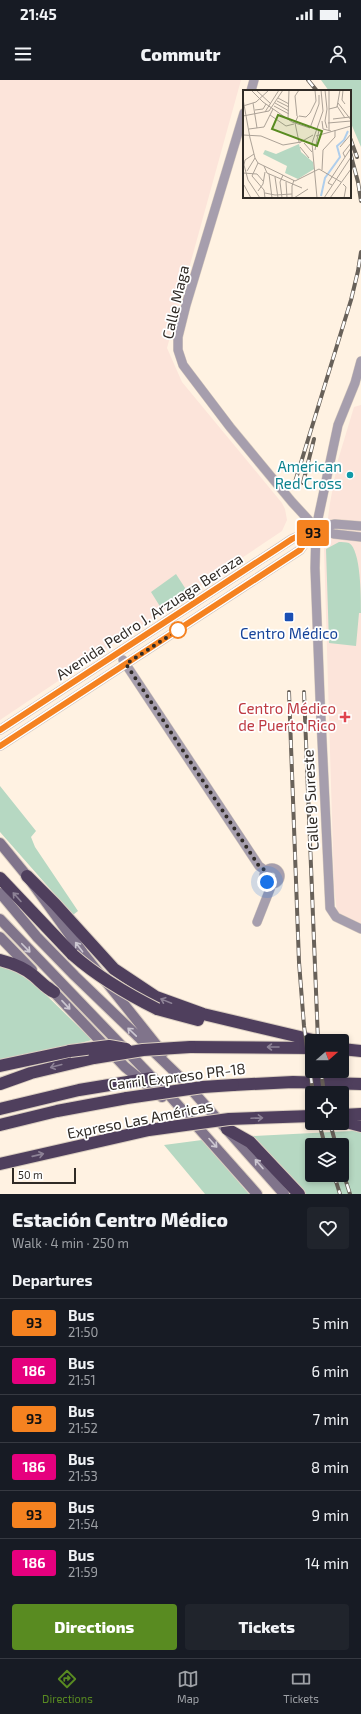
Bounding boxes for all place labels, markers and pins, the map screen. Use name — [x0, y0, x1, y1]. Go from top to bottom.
place label: American Red Cross — [275, 457, 342, 492]
marker: American Red Cross — [345, 470, 355, 480]
marker: Centro Médico — [283, 611, 295, 623]
unlabelled marker — [169, 621, 187, 639]
place label: Centro Médico — [240, 624, 338, 642]
place label: Centro Médico de Puerto Rico — [238, 699, 336, 734]
marker: Centro Médico de Puerto Rico — [339, 711, 351, 723]

